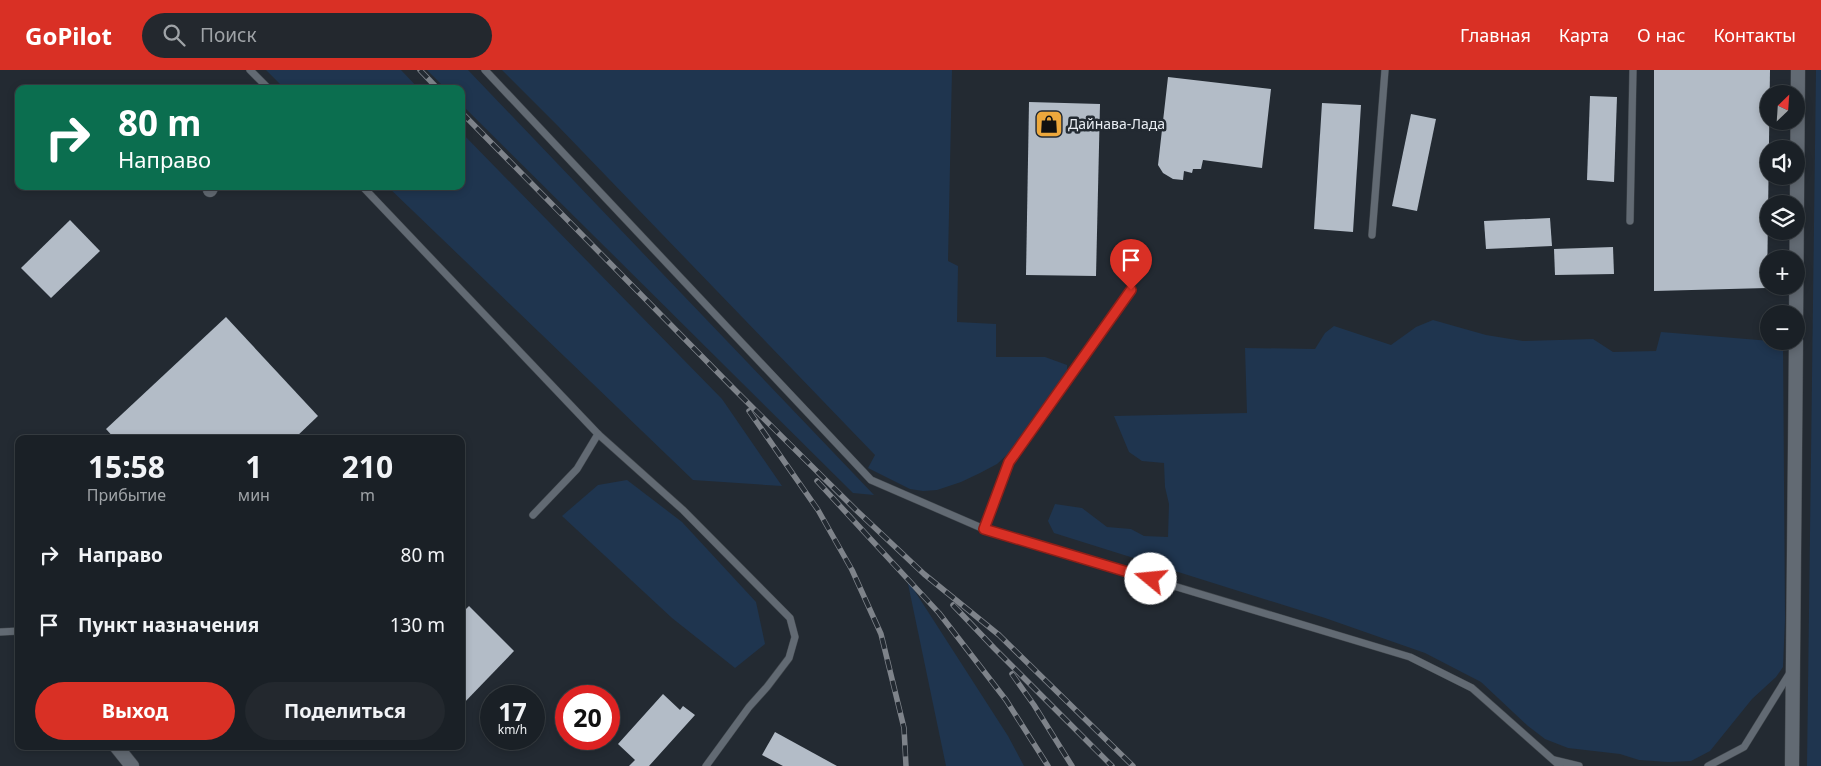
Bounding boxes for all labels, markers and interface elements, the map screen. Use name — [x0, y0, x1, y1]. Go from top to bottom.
search box — [142, 13, 492, 58]
text: GoPilot — [25, 19, 112, 52]
icon: search — [160, 21, 188, 49]
text: Поиск — [200, 22, 257, 48]
text: Главная — [1460, 23, 1531, 47]
text: Карта — [1559, 23, 1609, 47]
text: О нас — [1637, 23, 1685, 47]
text: Контакты — [1713, 23, 1796, 47]
north arrow — [1760, 85, 1805, 130]
map controls — [1760, 85, 1805, 350]
text: 80 m — [118, 99, 201, 146]
icon: right — [35, 105, 100, 170]
shop icon: Дайнава-Лада — [1034, 109, 1064, 139]
place label: Дайнава-Лада — [1068, 114, 1165, 133]
button: sound — [1760, 140, 1805, 185]
text: Направо — [118, 144, 211, 174]
button: layers — [1760, 195, 1805, 240]
pin — [1110, 239, 1152, 290]
icon: arrive — [1117, 246, 1145, 274]
button: + — [1760, 250, 1805, 295]
button: − — [1760, 305, 1805, 350]
text: 15:58 — [88, 446, 165, 487]
text: 1 — [245, 446, 262, 487]
text: 210 — [342, 446, 393, 487]
text: Прибытие — [87, 484, 166, 506]
text: мин — [238, 484, 270, 506]
text: m — [360, 484, 375, 506]
icon: right — [35, 541, 63, 569]
text: Направо — [78, 542, 163, 568]
text: 80 m — [401, 542, 445, 568]
position arrow — [1124, 552, 1176, 604]
icon: arrive — [35, 611, 63, 639]
text: Пункт назначения — [78, 612, 259, 638]
text: 130 m — [390, 612, 445, 638]
button: Выход — [35, 682, 235, 740]
button: Поделиться — [245, 682, 445, 740]
speed limit sign: 20 — [555, 685, 620, 750]
text: 17 — [498, 694, 527, 728]
text: km/h — [498, 721, 527, 738]

